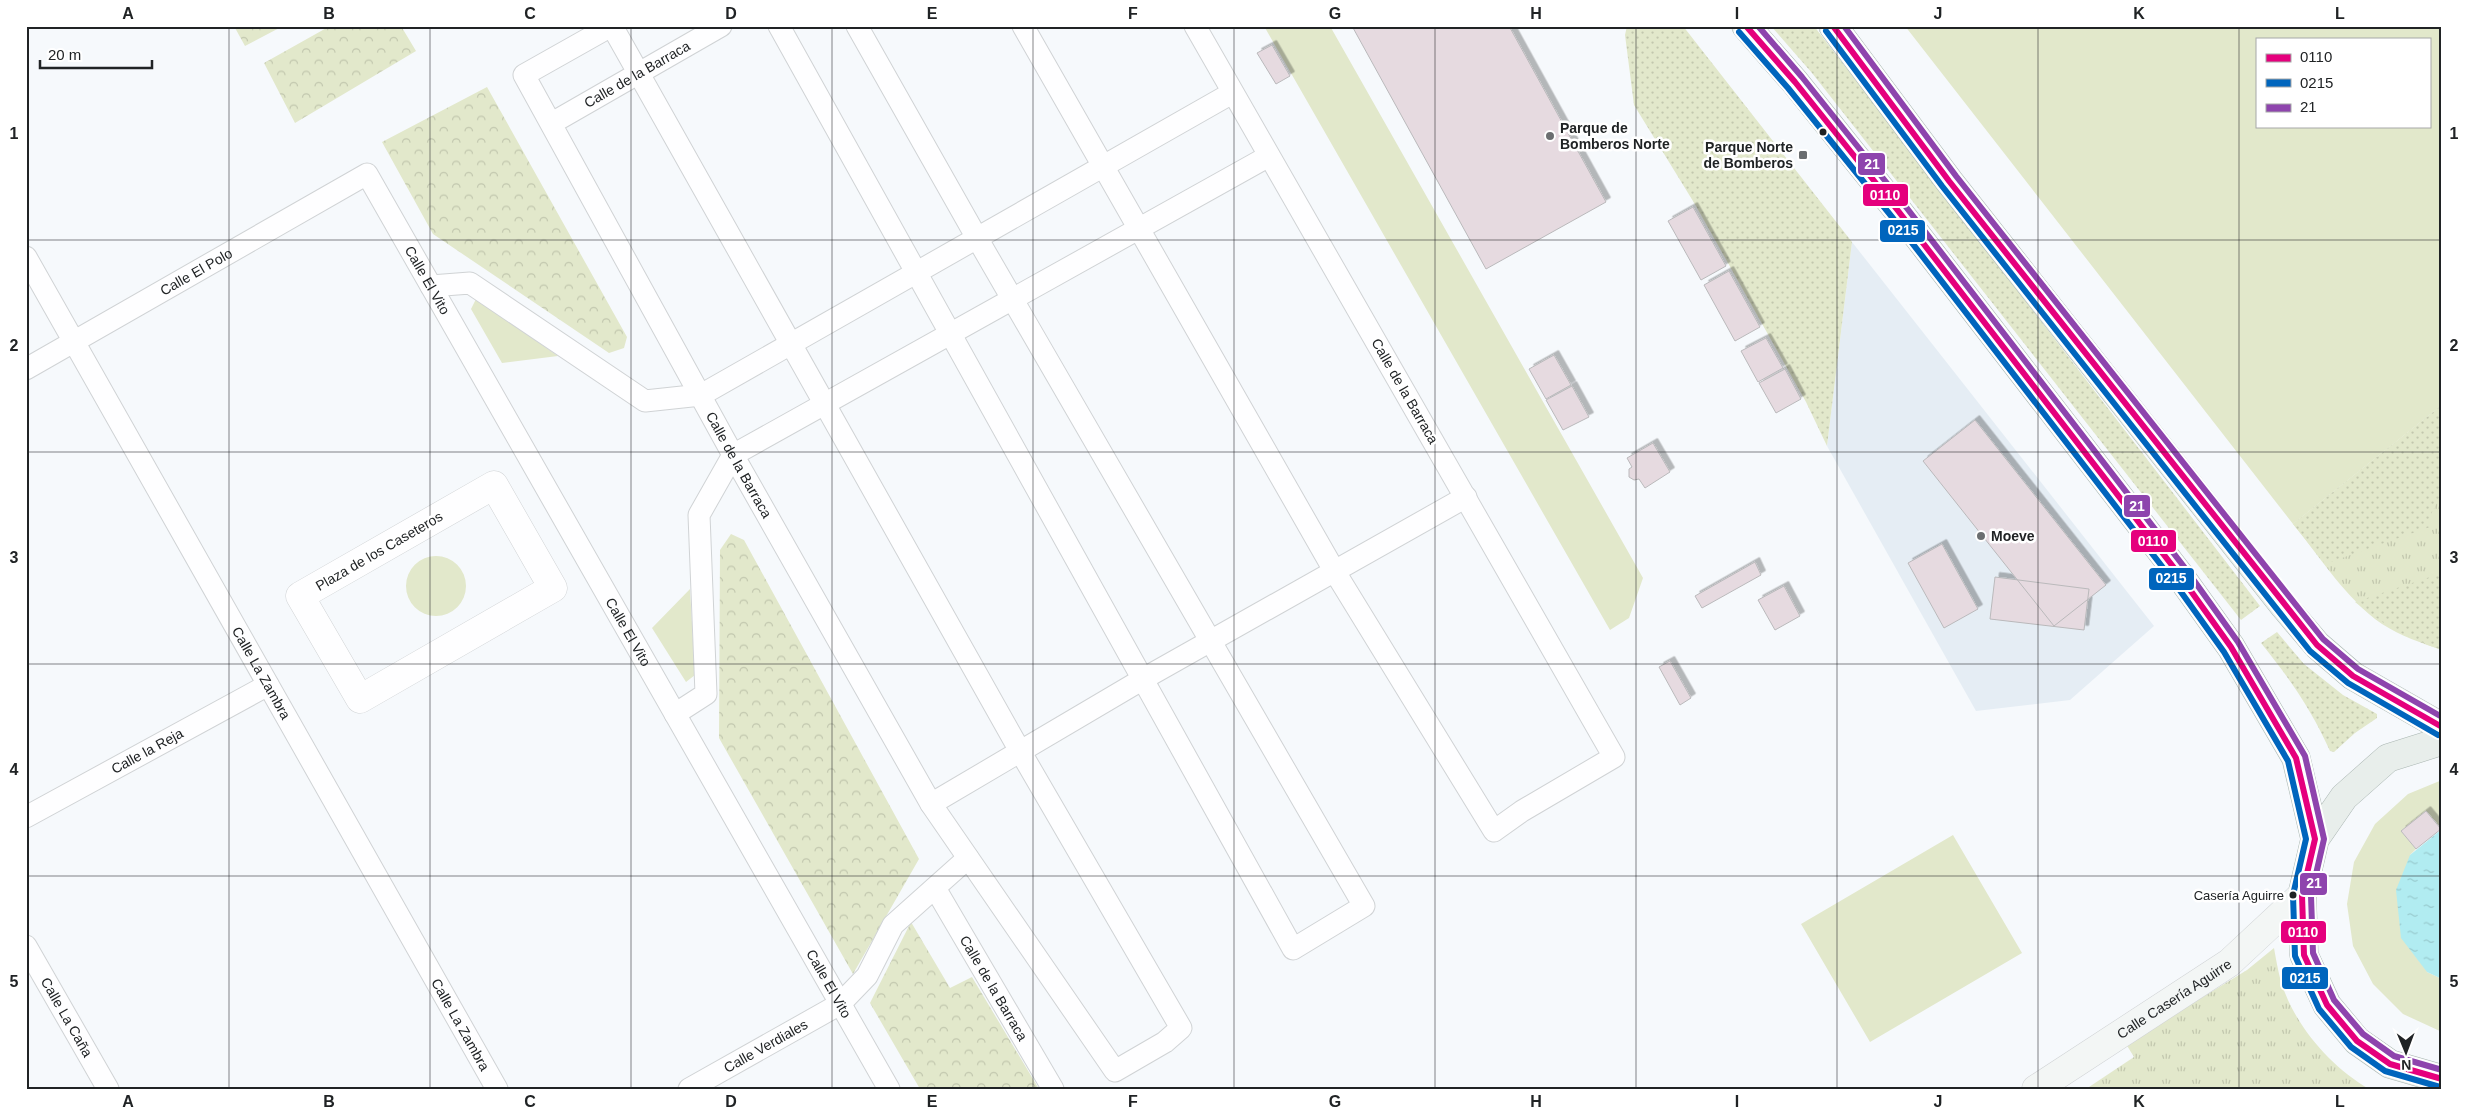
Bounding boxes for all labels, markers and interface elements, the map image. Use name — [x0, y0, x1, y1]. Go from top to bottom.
text: A — [122, 5, 134, 22]
text: B — [323, 5, 335, 22]
text: C — [524, 5, 536, 22]
text: D — [725, 5, 737, 22]
text: E — [927, 5, 938, 22]
text: F — [1128, 5, 1138, 22]
text: G — [1329, 5, 1341, 22]
text: H — [1530, 5, 1542, 22]
text: I — [1735, 5, 1739, 22]
text: J — [1934, 5, 1942, 22]
text: K — [2133, 5, 2145, 22]
text: L — [2335, 5, 2345, 22]
street label: Calle de la Barraca — [581, 37, 693, 111]
scale bar — [40, 38, 152, 70]
legend — [2256, 38, 2430, 128]
text: 20 m — [48, 46, 81, 63]
text: 0110 — [2300, 48, 2332, 65]
text: 0215 — [2300, 74, 2333, 91]
text: 21 — [2300, 98, 2317, 115]
place label: Parque de Bomberos Norte — [1560, 120, 1670, 152]
text: 1 — [10, 125, 19, 142]
text: 1 — [2450, 125, 2459, 142]
unlabelled marker — [1818, 127, 1828, 137]
marker: Parque de Bomberos Norte — [1544, 130, 1556, 142]
place label: Parque Norte de Bomberos — [1704, 139, 1793, 171]
marker: Parque Norte de Bomberos — [1797, 149, 1809, 161]
line badge: 21 — [1857, 152, 1886, 176]
text: 21 — [1864, 156, 1880, 172]
line badge: 0110 — [1862, 183, 1909, 207]
text: 0110 — [1870, 187, 1900, 203]
line badge: 0215 — [1879, 219, 1926, 243]
text: 0215 — [1887, 222, 1919, 238]
street label: Calle El Vito — [402, 243, 453, 317]
street label: Calle El Polo — [157, 245, 235, 299]
street label: Calle de la Barraca — [1368, 335, 1442, 447]
text: 2 — [10, 337, 19, 354]
text: 2 — [2450, 337, 2459, 354]
street label: Calle de la Barraca — [703, 409, 775, 521]
line badge: 21 — [2123, 494, 2151, 518]
text: 21 — [2129, 498, 2145, 514]
street label: Plaza de los Caseteros — [313, 508, 445, 594]
place label: Moeve — [1991, 528, 2035, 544]
line badge: 0110 — [2130, 529, 2177, 553]
marker: Moeve — [1975, 530, 1987, 542]
text: 0110 — [2138, 533, 2168, 549]
text: 3 — [10, 549, 19, 566]
text: 3 — [2450, 549, 2459, 566]
line badge: 0215 — [2148, 567, 2195, 591]
text: 0215 — [2155, 570, 2187, 586]
street label: Calle El Vito — [602, 595, 654, 669]
street label: Calle La Zambra — [229, 624, 294, 722]
street label: Calle la Reja — [108, 725, 186, 777]
text: 4 — [10, 761, 19, 778]
text: 4 — [2450, 761, 2459, 778]
line badge: 21 — [2299, 872, 2328, 896]
text: 21 — [2306, 875, 2322, 891]
place label: Casería Aguirre — [2194, 888, 2284, 903]
marker: Casería Aguirre — [2288, 890, 2298, 900]
line badge: 0110 — [2280, 920, 2327, 944]
text: 0110 — [2288, 924, 2318, 940]
street label: Calle de la Barraca — [957, 933, 1031, 1044]
street label: Calle El Vito — [803, 947, 855, 1021]
street label: Calle Casería Aguirre — [2114, 956, 2235, 1042]
line badge: 0215 — [2281, 966, 2329, 990]
text: 0215 — [2289, 970, 2321, 986]
text: 5 — [10, 973, 19, 990]
text: 5 — [2450, 973, 2459, 990]
street label: Calle La Caña — [38, 975, 96, 1060]
street label: Calle La Zambra — [428, 976, 493, 1074]
street label: Calle Verdiales — [721, 1016, 810, 1076]
north arrow — [2380, 1028, 2430, 1078]
text: N — [2401, 1057, 2411, 1073]
text: A — [122, 1093, 134, 1110]
text: B — [323, 1093, 335, 1110]
text: C — [524, 1093, 536, 1110]
text: D — [725, 1093, 737, 1110]
text: E — [927, 1093, 938, 1110]
text: F — [1128, 1093, 1138, 1110]
text: G — [1329, 1093, 1341, 1110]
text: H — [1530, 1093, 1542, 1110]
text: I — [1735, 1093, 1739, 1110]
text: J — [1934, 1093, 1942, 1110]
text: K — [2133, 1093, 2145, 1110]
text: L — [2335, 1093, 2345, 1110]

